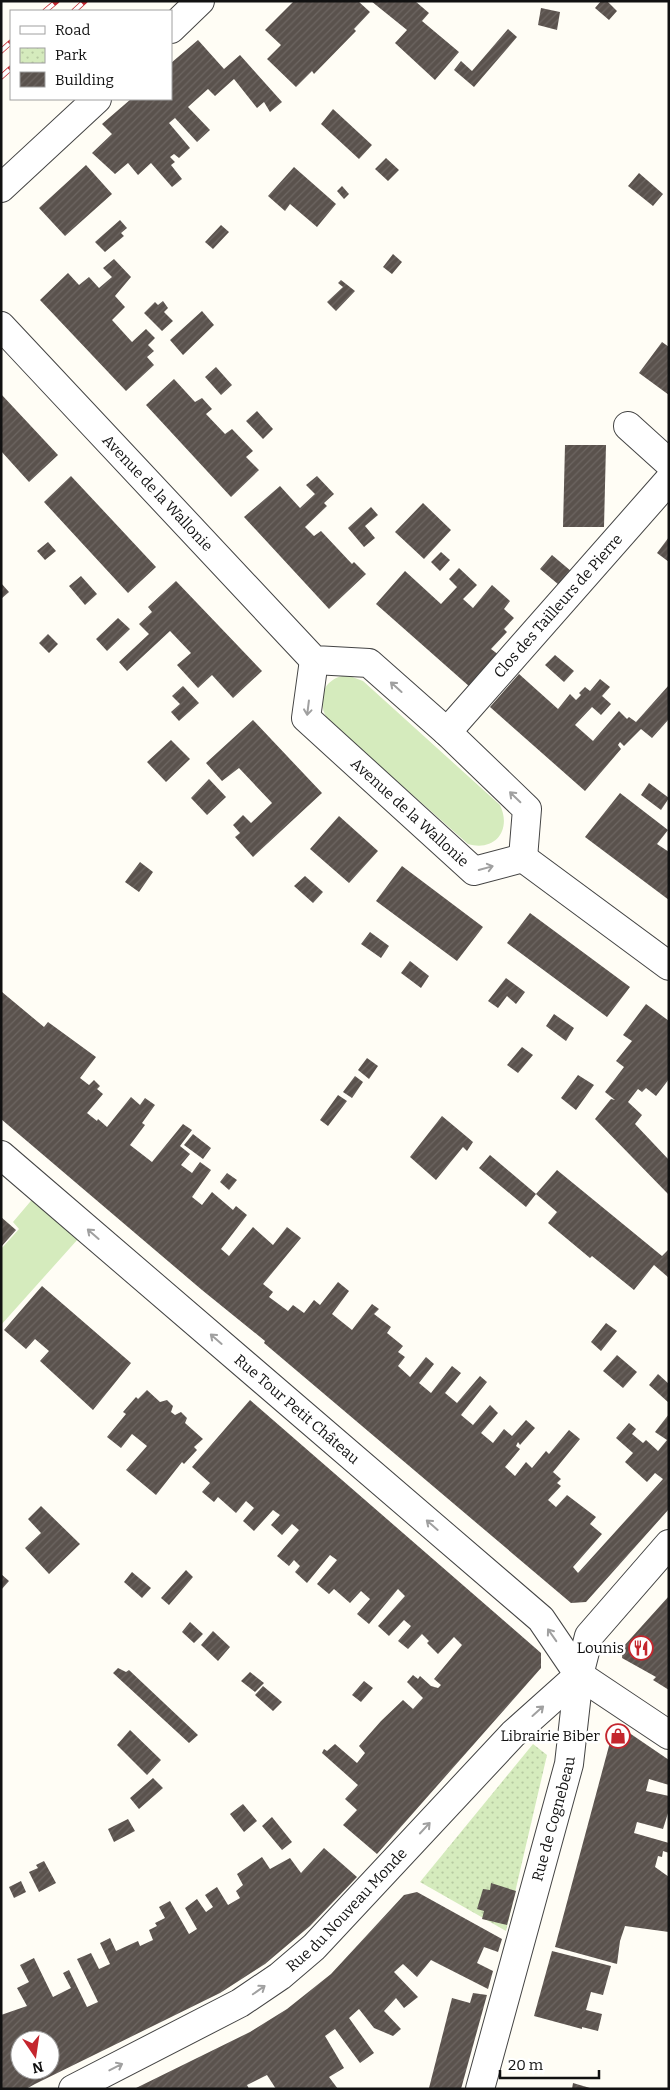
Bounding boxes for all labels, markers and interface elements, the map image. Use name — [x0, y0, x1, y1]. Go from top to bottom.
legend — [10, 10, 172, 100]
text: Road — [55, 21, 90, 39]
text: Park — [55, 46, 87, 64]
text: Building — [55, 71, 114, 89]
street label: Avenue de la Wallonie — [99, 431, 217, 555]
street label: Clos des Tailleurs de Pierre — [490, 530, 626, 682]
one-way arrow — [390, 682, 403, 693]
one-way arrow — [302, 700, 312, 716]
street label: Avenue de la Wallonie — [347, 754, 473, 871]
one-way arrow — [509, 791, 521, 803]
one-way arrow — [478, 863, 494, 872]
one-way arrow — [86, 1228, 99, 1239]
one-way arrow — [210, 1334, 223, 1345]
street label: Rue Tour Petit Château — [231, 1351, 363, 1468]
one-way arrow — [426, 1520, 439, 1531]
one-way arrow — [547, 1628, 557, 1642]
restaurant icon: Lounis — [628, 1635, 654, 1661]
place label: Lounis — [577, 1639, 624, 1657]
one-way arrow — [531, 1706, 544, 1717]
shop icon: Librairie Biber — [605, 1723, 631, 1749]
place label: Librairie Biber — [500, 1727, 600, 1745]
street label: Rue de Cognebeau — [528, 1756, 579, 1883]
one-way arrow — [419, 1822, 431, 1835]
street label: Rue du Nouveau Monde — [283, 1844, 411, 1976]
one-way arrow — [252, 1985, 266, 1995]
north arrow — [10, 2030, 60, 2080]
scale bar — [500, 2048, 599, 2080]
text: 20 m — [508, 2056, 544, 2074]
text: N — [30, 2058, 45, 2077]
one-way arrow — [108, 2062, 123, 2071]

